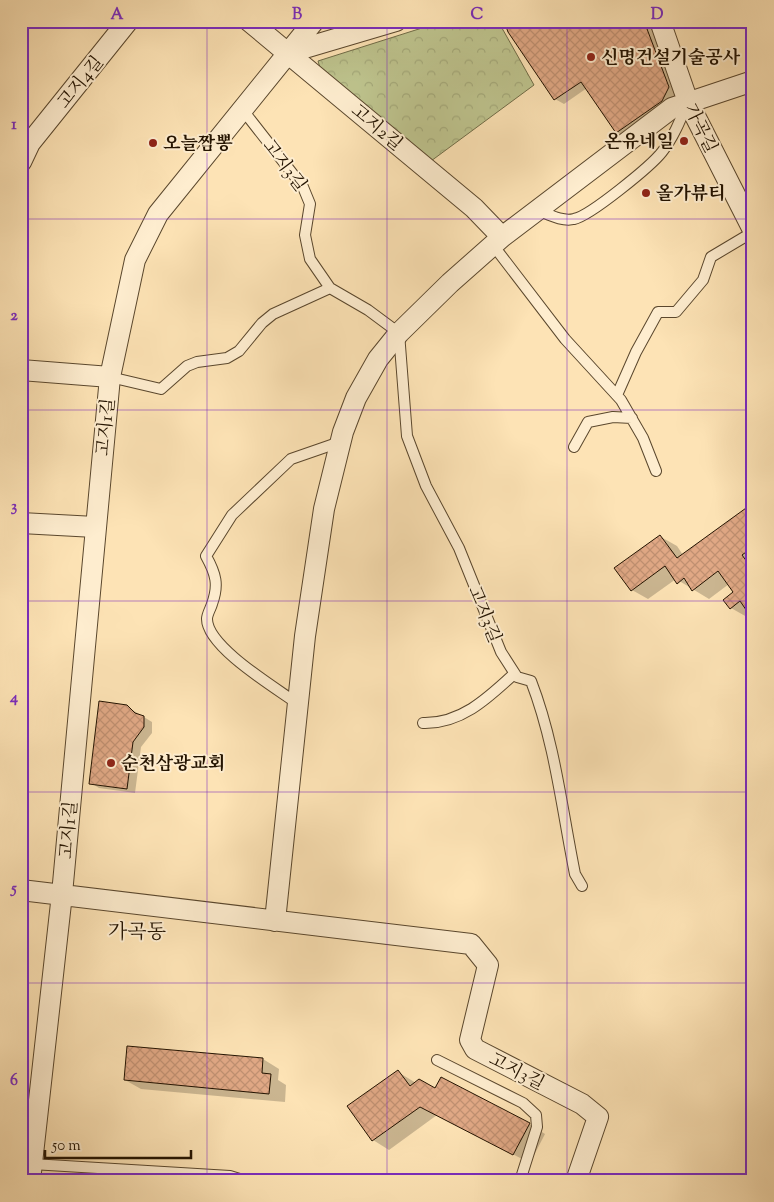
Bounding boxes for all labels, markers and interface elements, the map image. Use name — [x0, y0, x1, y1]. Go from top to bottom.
text: A — [111, 4, 124, 27]
text: B — [292, 4, 302, 27]
text: C — [471, 4, 484, 27]
text: D — [651, 4, 664, 27]
place label: 신명건설기술공사 — [601, 46, 741, 72]
street label: 고지4길 — [52, 51, 111, 115]
marker: 신명건설기술공사 — [585, 51, 597, 63]
street label: 고지2길 — [344, 99, 407, 158]
street label: 가곡길 — [676, 100, 722, 158]
text: 1 — [11, 114, 17, 137]
place label: 온유네일 — [604, 130, 674, 156]
place label: 오늘짬뽕 — [163, 132, 233, 158]
street label: 고지3길 — [255, 135, 312, 198]
marker: 온유네일 — [678, 135, 690, 147]
marker: 오늘짬뽕 — [147, 137, 159, 149]
place label: 올가뷰티 — [656, 182, 726, 208]
marker: 올가뷰티 — [640, 187, 652, 199]
text: 2 — [10, 305, 18, 328]
street label: 고지1길 — [91, 397, 123, 458]
text: 3 — [11, 496, 18, 519]
street label: 고지3길 — [460, 582, 506, 647]
text: 4 — [9, 687, 18, 710]
place label: 순천삼광교회 — [121, 752, 225, 778]
marker: 순천삼광교회 — [105, 757, 117, 769]
street label: 고지1길 — [55, 800, 85, 860]
text: 5 — [9, 878, 17, 901]
district label: 가곡동 — [108, 919, 166, 948]
street label: 고지3길 — [484, 1048, 548, 1098]
text: 6 — [10, 1070, 18, 1093]
scale bar — [45, 1127, 191, 1159]
text: 50 m — [51, 1136, 81, 1157]

